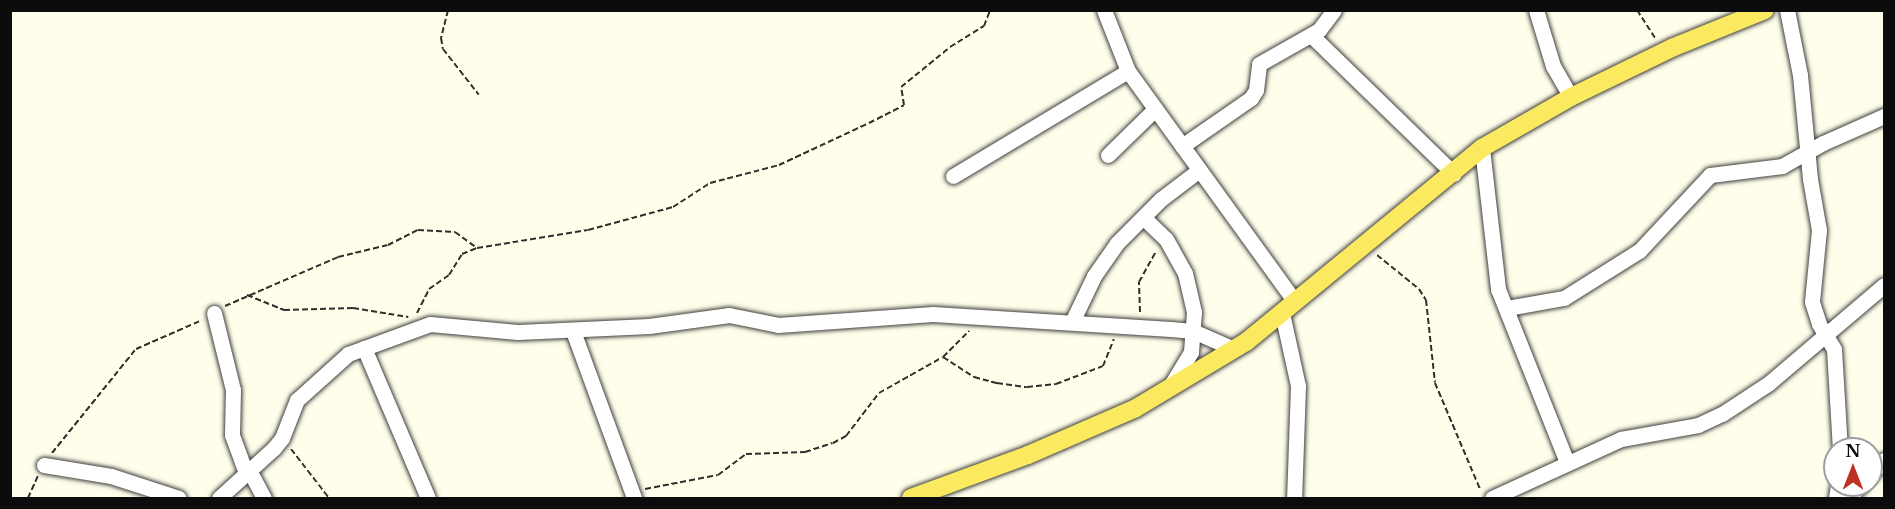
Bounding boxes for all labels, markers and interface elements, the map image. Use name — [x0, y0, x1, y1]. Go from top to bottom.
north arrow — [1823, 437, 1883, 497]
text: N — [1845, 441, 1861, 461]

